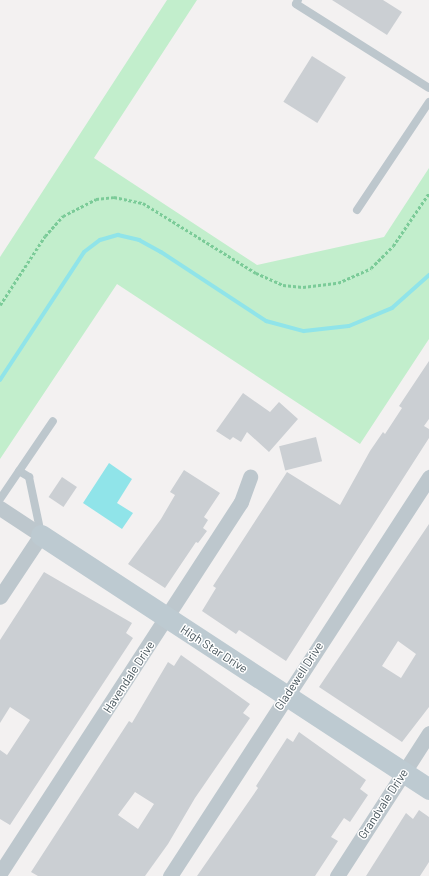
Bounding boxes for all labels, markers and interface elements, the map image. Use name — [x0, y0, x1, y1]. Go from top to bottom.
street label: High Star Drive — [178, 622, 250, 676]
street label: Havendale Drive — [100, 638, 158, 716]
street label: Gladewell Drive — [272, 639, 326, 713]
street label: Grandvale Drive — [355, 766, 411, 842]

